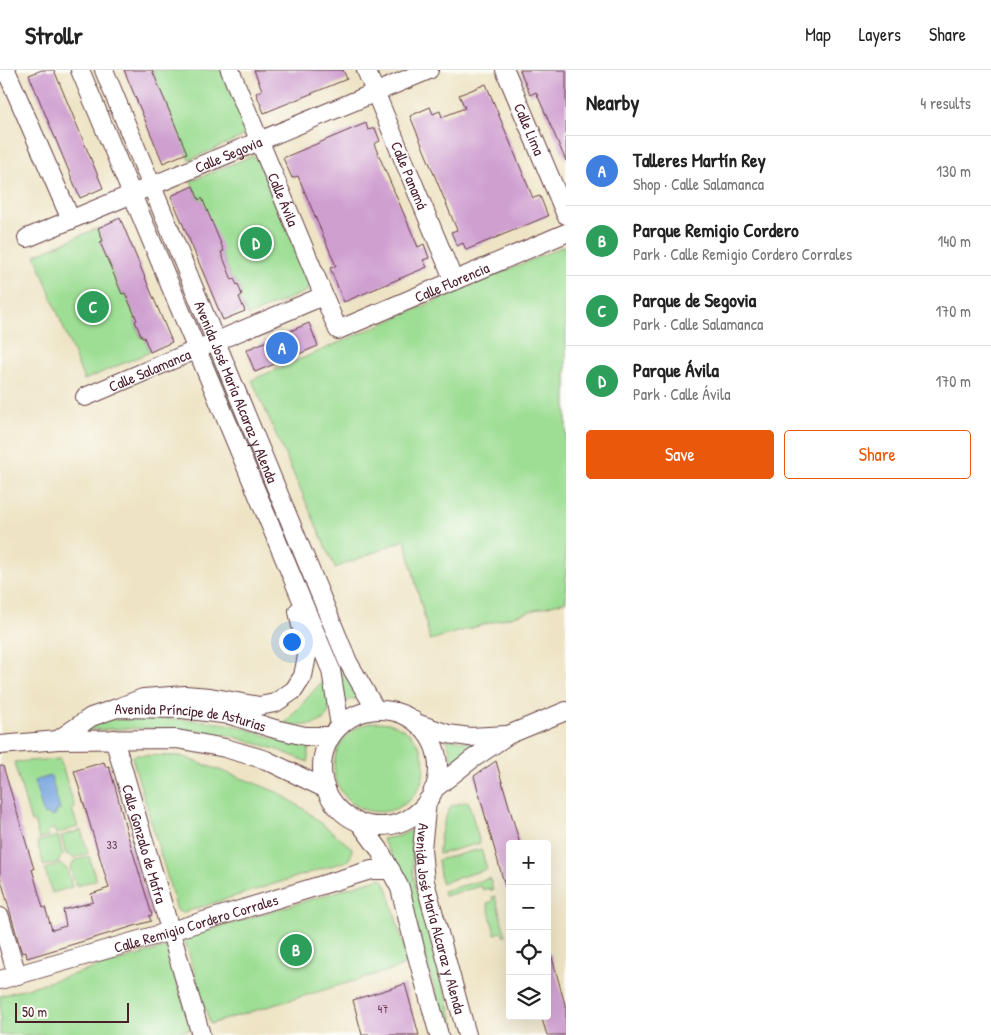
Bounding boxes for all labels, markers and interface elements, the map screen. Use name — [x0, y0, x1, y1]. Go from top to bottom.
text: Strollr — [25, 19, 83, 51]
text: Map — [805, 22, 831, 47]
text: Layers — [859, 22, 901, 47]
text: Share — [929, 22, 966, 47]
text: Nearby — [586, 88, 639, 117]
text: 4 results — [920, 92, 971, 114]
street label: Calle Lima — [509, 100, 550, 159]
street label: Calle Segovia — [191, 131, 265, 177]
street label: Calle Panamá — [386, 138, 433, 213]
text: Talleres Martín Rey — [633, 147, 766, 173]
text: A — [598, 160, 606, 182]
text: 130 m — [936, 160, 971, 182]
street label: Calle Ávila — [263, 169, 304, 230]
text: Shop · Calle Salamanca — [633, 173, 764, 195]
text: Parque Remigio Cordero — [633, 217, 799, 243]
pin: D — [240, 224, 272, 262]
text: B — [598, 230, 606, 252]
text: 140 m — [937, 230, 971, 252]
text: Park · Calle Remigio Cordero Corrales — [633, 243, 852, 265]
street label: Calle Florencia — [411, 256, 492, 307]
text: Parque de Segovia — [633, 287, 756, 313]
pin: C — [77, 288, 109, 326]
street label: Avenida José María Alcaraz y Alenda — [191, 297, 281, 485]
text: C — [598, 300, 606, 322]
text: 170 m — [936, 300, 971, 322]
text: Park · Calle Salamanca — [633, 313, 763, 335]
pin: A — [266, 329, 298, 367]
street label: Calle Salamanca — [105, 343, 194, 396]
text: Parque Ávila — [633, 357, 719, 383]
text: D — [598, 370, 606, 392]
text: 170 m — [936, 370, 971, 392]
text: Park · Calle Ávila — [633, 383, 731, 405]
button: Save — [586, 430, 774, 479]
button: Share — [784, 430, 971, 479]
your location — [279, 629, 305, 655]
street label: Avenida Príncipe de Asturias — [114, 697, 269, 736]
street label: Calle Gonzalo de Mafra — [117, 782, 172, 906]
street label: Avenida José María Alcaraz y Alenda — [412, 822, 471, 1016]
house number: 33 — [107, 836, 117, 853]
map controls — [506, 840, 551, 1020]
button: + — [506, 840, 551, 885]
button: − — [506, 885, 551, 930]
street label: Calle Remigio Cordero Corrales — [111, 888, 281, 957]
button: locate — [506, 930, 551, 975]
pin: B — [280, 931, 312, 969]
button: layers — [506, 975, 551, 1020]
scale bar — [15, 1000, 129, 1023]
house number: 47 — [378, 1000, 388, 1017]
text: 50 m — [22, 1002, 47, 1021]

